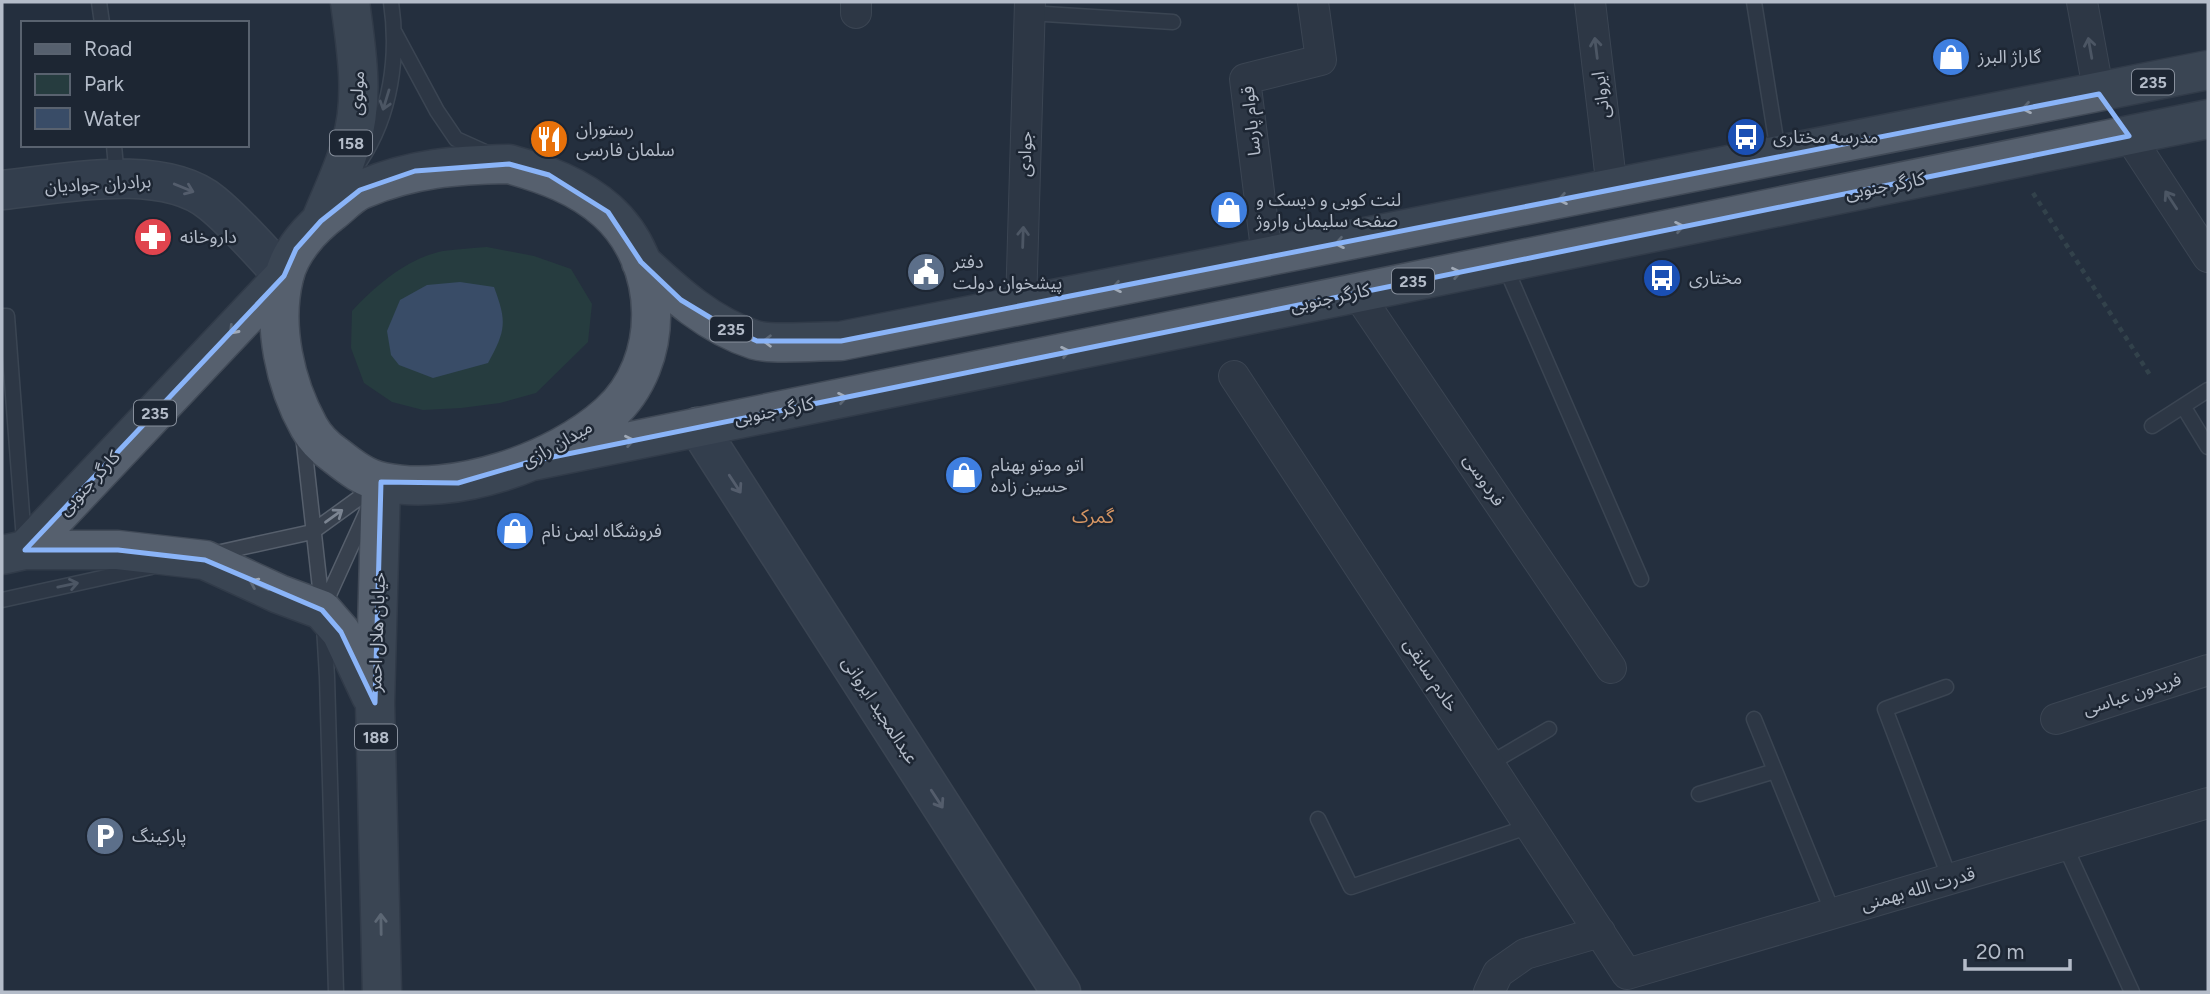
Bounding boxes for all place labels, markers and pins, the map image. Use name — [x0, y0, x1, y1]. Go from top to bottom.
shop icon: گاراژ البرز — [1930, 36, 1972, 78]
place label: گاراژ البرز — [1977, 46, 2042, 68]
bus stop icon: مدرسه مختاری — [1725, 116, 1767, 158]
restaurant icon: رستوران سلمان فارسی — [528, 118, 570, 160]
place label: رستوران سلمان فارسی — [576, 118, 675, 161]
place label: مدرسه مختاری — [1773, 126, 1879, 148]
shop icon: لنت کوبی و دیسک و صفحه سلیمان واروژ — [1208, 189, 1250, 231]
place label: لنت کوبی و دیسک و صفحه سلیمان واروژ — [1255, 189, 1401, 232]
pharmacy icon: داروخانه — [132, 216, 174, 258]
place label: داروخانه — [180, 226, 237, 248]
public building icon: دفتر پیشخوان دولت — [905, 251, 947, 293]
place label: دفتر پیشخوان دولت — [952, 251, 1062, 294]
bus stop icon: مختاری — [1641, 257, 1683, 299]
place label: مختاری — [1689, 267, 1742, 289]
shop icon: اتو موتو بهنام حسین زاده — [943, 454, 985, 496]
place label: اتو موتو بهنام حسین زاده — [991, 454, 1084, 497]
shop icon: فروشگاه ایمن نام — [494, 510, 536, 552]
place label: فروشگاه ایمن نام — [542, 520, 662, 545]
parking icon: پارکینگ — [84, 815, 126, 857]
place label: پارکینگ — [132, 825, 186, 847]

